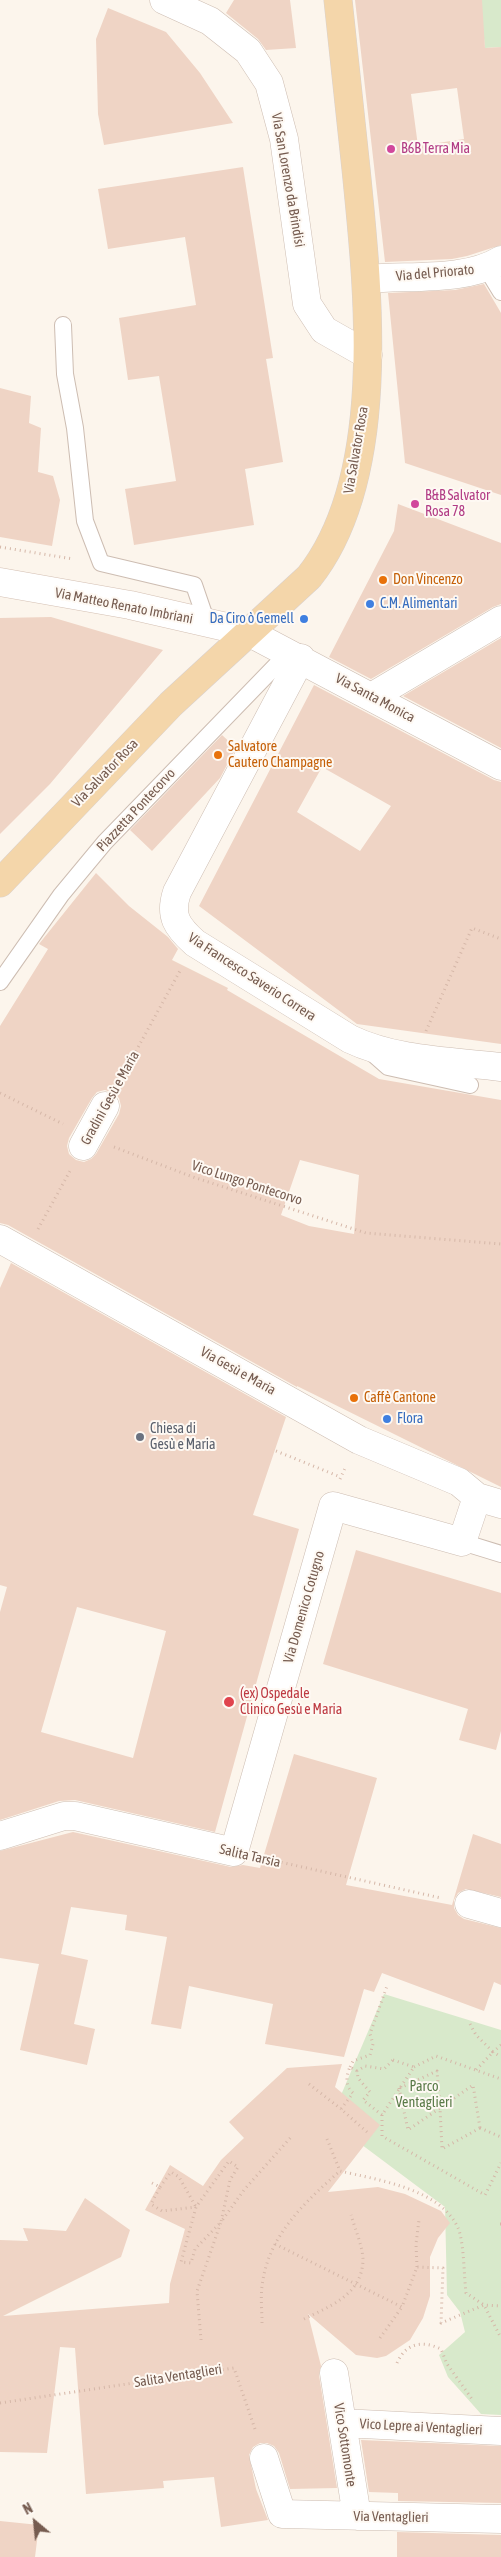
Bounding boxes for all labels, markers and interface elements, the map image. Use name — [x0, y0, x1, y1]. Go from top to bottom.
street label: Via San Lorenzo da Brindisi — [268, 112, 308, 248]
place label: B6B Terra Mia — [401, 141, 470, 157]
marker: B6B Terra Mia — [385, 143, 397, 155]
street label: Via del Priorato — [395, 261, 475, 285]
street label: Via Salvator Rosa — [340, 405, 372, 495]
place label: B&B Salvator Rosa 78 — [425, 488, 490, 520]
marker: B&B Salvator Rosa 78 — [409, 498, 421, 510]
place label: Don Vincenzo — [393, 572, 463, 588]
marker: Don Vincenzo — [377, 574, 389, 586]
street label: Via Matteo Renato Imbriani — [54, 584, 194, 628]
place label: C.M. Alimentari — [380, 596, 457, 612]
marker: C.M. Alimentari — [364, 598, 376, 610]
place label: Da Ciro ò Gemell — [209, 611, 294, 627]
marker: Da Ciro ò Gemell — [298, 613, 310, 625]
street label: Via Santa Monica — [332, 670, 418, 726]
street label: Via Salvator Rosa — [68, 735, 142, 811]
place label: Salvatore Cautero Champagne — [228, 739, 332, 772]
marker: Salvatore Cautero Champagne — [212, 749, 224, 761]
street label: Piazzetta Pontecorvo — [93, 765, 179, 855]
street label: Via Francesco Saverio Correra — [185, 929, 319, 1025]
street label: Gradini Gesù e Maria — [77, 1048, 143, 1148]
street label: Vico Lungo Pontecorvo — [190, 1157, 304, 1209]
street label: Via Gesù e Maria — [197, 1343, 279, 1399]
place label: Caffè Cantone — [364, 1390, 436, 1406]
marker: Caffè Cantone — [348, 1392, 360, 1404]
place label: Flora — [397, 1411, 423, 1427]
marker: Flora — [381, 1413, 393, 1425]
place label: Chiesa di Gesù e Maria — [150, 1421, 215, 1454]
marker: Chiesa di Gesù e Maria — [134, 1431, 146, 1443]
street label: Via Domenico Cotugno — [280, 1549, 328, 1665]
place label: (ex) Ospedale Clinico Gesù e Maria — [240, 1686, 342, 1718]
marker: (ex) Ospedale Clinico Gesù e Maria — [222, 1695, 236, 1709]
street label: Salita Tarsia — [218, 1841, 282, 1871]
park label: Parco Ventaglieri — [396, 2079, 452, 2112]
street label: Salita Ventaglieri — [133, 2361, 223, 2391]
street label: Vico Sottomonte — [330, 2402, 360, 2488]
street label: Vico Lepre ai Ventaglieri — [359, 2415, 483, 2439]
north arrow — [10, 2497, 60, 2547]
text: N — [21, 2500, 35, 2518]
street label: Via Ventaglieri — [353, 2508, 429, 2526]

